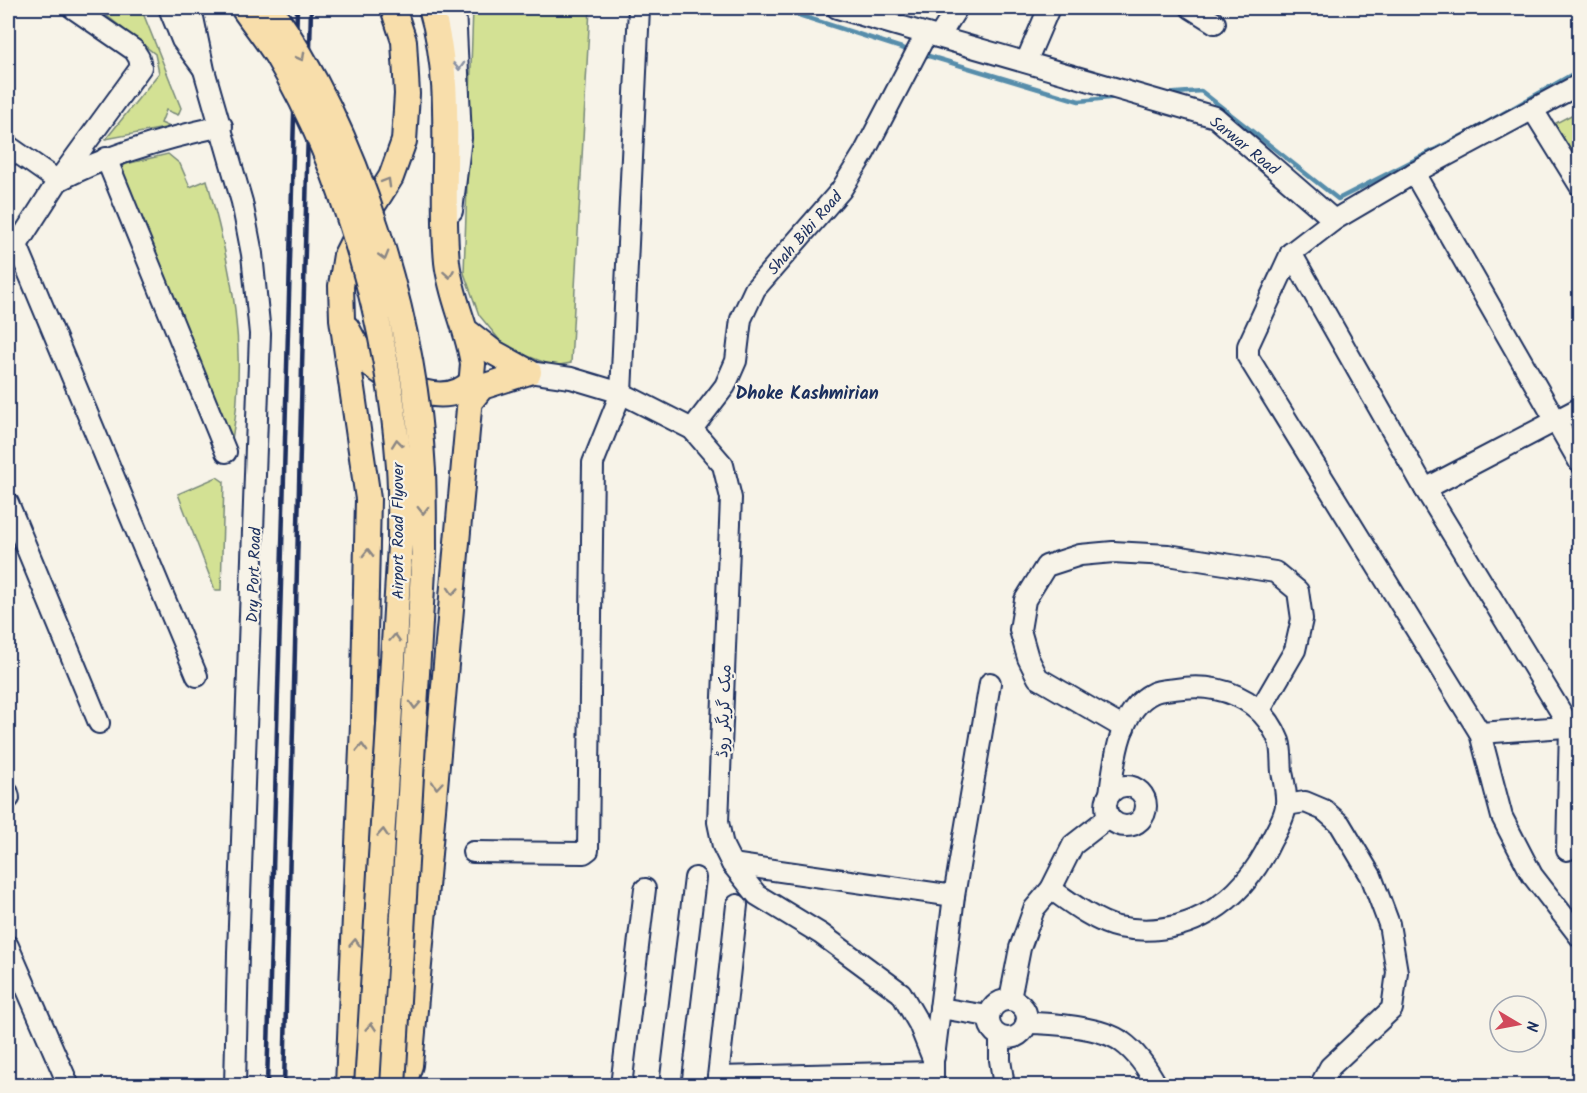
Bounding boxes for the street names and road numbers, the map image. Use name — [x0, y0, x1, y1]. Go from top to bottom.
street label: Sarwar Road — [1204, 110, 1285, 183]
street label: Shah Bibi Road — [762, 185, 850, 281]
street label: Airport Road Flyover — [386, 461, 411, 599]
street label: Dry Port Road — [240, 526, 269, 623]
street label: میک گریگر روڈ — [710, 664, 739, 758]

